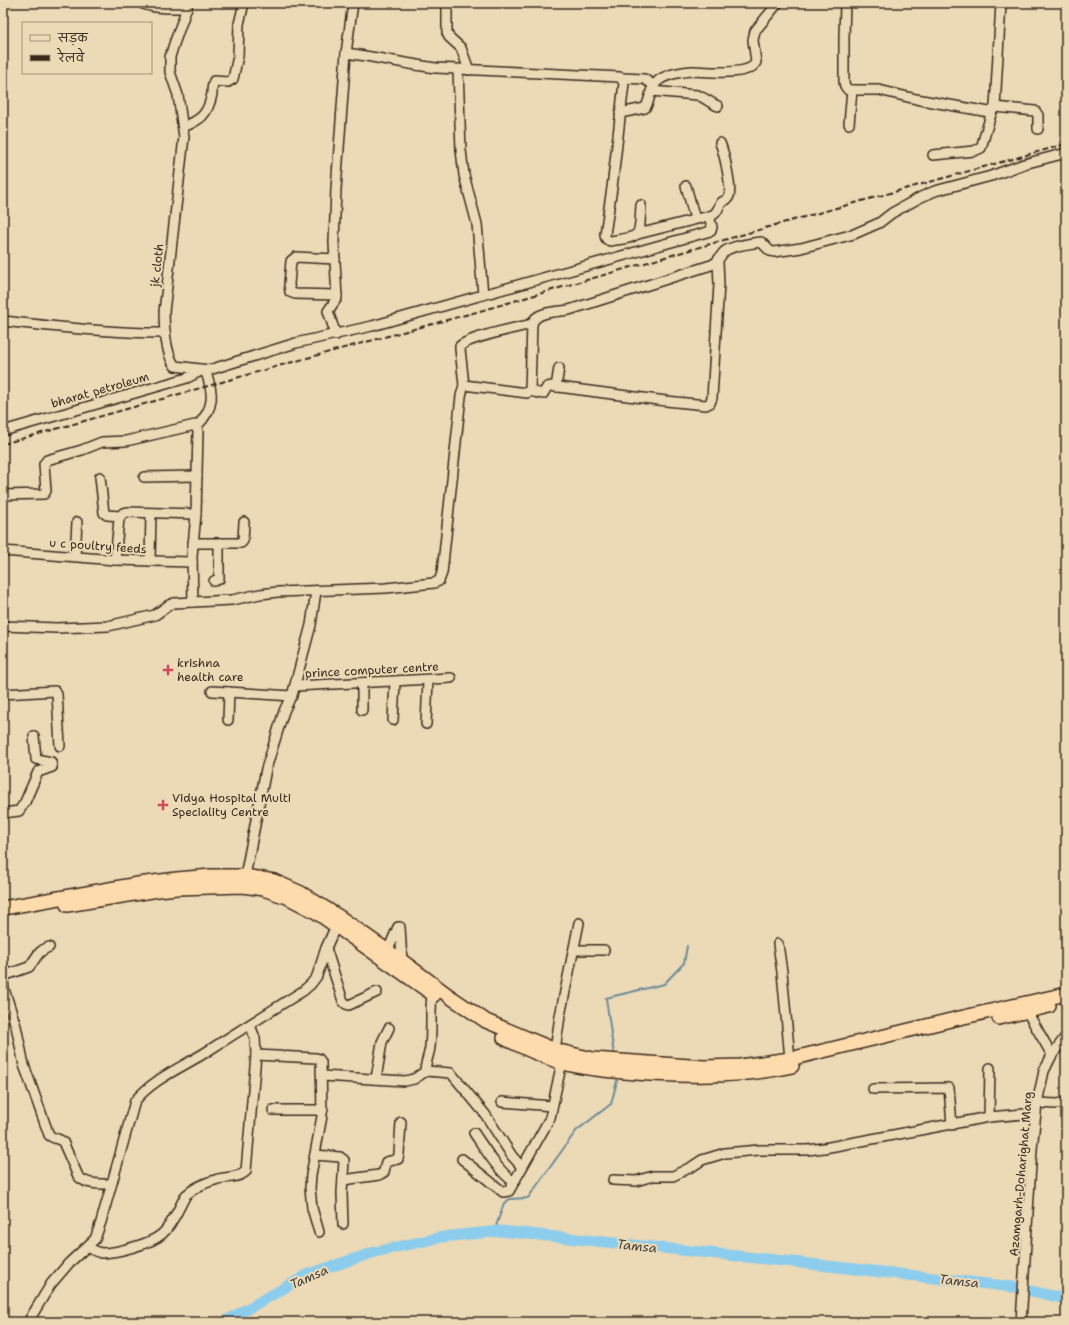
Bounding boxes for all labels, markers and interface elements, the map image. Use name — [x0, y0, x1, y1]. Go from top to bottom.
legend — [22, 22, 152, 74]
text: सड़क — [57, 30, 89, 46]
text: रेलवे — [56, 47, 85, 66]
street label: jk cloth — [147, 243, 167, 288]
street label: bharat petroleum — [49, 368, 151, 412]
street label: u c poultry feeds — [49, 535, 147, 557]
place label: krishna health care — [177, 655, 244, 685]
street label: prince computer centre — [305, 658, 440, 681]
marker: krishna health care — [162, 664, 174, 676]
place label: Vidya Hospital Multi Speciality Centre — [172, 790, 291, 820]
marker: Vidya Hospital Multi Speciality Centre — [157, 799, 169, 811]
street label: Azamgarh-Doharighat Marg — [1006, 1091, 1036, 1257]
water label: Tamsa — [616, 1235, 658, 1257]
water label: Tamsa — [287, 1261, 331, 1293]
water label: Tamsa — [938, 1270, 980, 1292]

